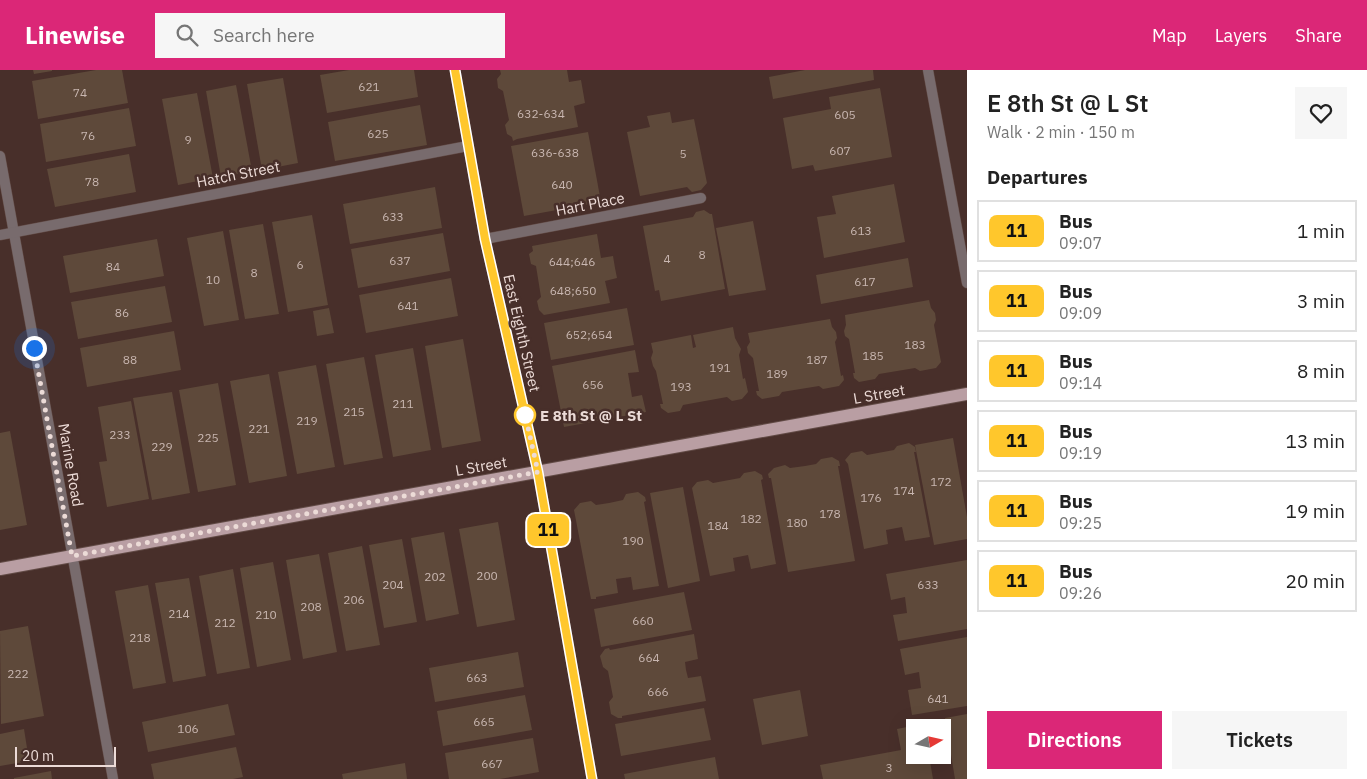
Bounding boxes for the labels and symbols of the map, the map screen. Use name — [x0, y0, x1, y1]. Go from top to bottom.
house number: 621 — [358, 79, 380, 94]
house number: 74 — [73, 85, 87, 100]
house number: 632-634 — [517, 106, 565, 121]
house number: 605 — [834, 107, 856, 122]
house number: 625 — [367, 126, 389, 141]
house number: 76 — [81, 128, 95, 143]
house number: 9 — [184, 132, 192, 147]
house number: 607 — [829, 143, 851, 158]
house number: 636-638 — [531, 145, 579, 160]
house number: 5 — [679, 146, 687, 161]
street label: Hatch Street — [195, 157, 281, 191]
house number: 78 — [85, 174, 99, 189]
house number: 640 — [551, 177, 573, 192]
street label: Hart Place — [554, 188, 626, 220]
house number: 633 — [382, 209, 404, 224]
house number: 613 — [850, 223, 872, 238]
house number: 8 — [698, 247, 706, 262]
house number: 4 — [663, 251, 671, 266]
house number: 637 — [389, 253, 411, 268]
house number: 644;646 — [549, 254, 595, 269]
house number: 6 — [296, 257, 304, 272]
house number: 84 — [106, 259, 120, 274]
house number: 8 — [250, 265, 258, 280]
house number: 10 — [206, 272, 220, 287]
street label: East Eighth Street — [499, 272, 545, 394]
house number: 617 — [854, 274, 876, 289]
house number: 648;650 — [550, 283, 596, 298]
house number: 641 — [397, 298, 419, 313]
house number: 86 — [115, 305, 129, 320]
house number: 652;654 — [566, 327, 612, 342]
your location — [22, 336, 47, 361]
house number: 183 — [904, 337, 926, 352]
house number: 185 — [862, 348, 884, 363]
house number: 88 — [123, 352, 137, 367]
house number: 187 — [806, 352, 828, 367]
house number: 191 — [709, 360, 731, 375]
house number: 189 — [766, 366, 788, 381]
house number: 656 — [582, 377, 604, 392]
house number: 193 — [670, 379, 692, 394]
street label: L Street — [852, 380, 906, 408]
house number: 211 — [392, 396, 414, 411]
house number: 215 — [343, 404, 365, 419]
marker: E 8th St @ L St — [514, 404, 536, 426]
place label: E 8th St @ L St — [540, 406, 642, 425]
house number: 219 — [296, 413, 318, 428]
house number: 221 — [248, 421, 270, 436]
street label: Marine Road — [54, 422, 88, 508]
house number: 233 — [109, 427, 131, 442]
house number: 225 — [197, 430, 219, 445]
house number: 229 — [151, 439, 173, 454]
street label: L Street — [454, 452, 508, 480]
house number: 172 — [930, 474, 952, 489]
house number: 174 — [893, 483, 915, 498]
house number: 176 — [860, 490, 882, 505]
house number: 178 — [819, 506, 841, 521]
house number: 182 — [740, 511, 762, 526]
line badge: 11 — [526, 514, 570, 546]
house number: 180 — [786, 515, 808, 530]
house number: 184 — [707, 518, 729, 533]
house number: 190 — [622, 533, 644, 548]
house number: 200 — [476, 568, 498, 583]
house number: 202 — [424, 569, 446, 584]
house number: 204 — [382, 577, 404, 592]
house number: 633 — [917, 577, 939, 592]
house number: 206 — [343, 592, 365, 607]
house number: 208 — [300, 599, 322, 614]
house number: 214 — [168, 606, 190, 621]
house number: 210 — [255, 607, 277, 622]
house number: 660 — [632, 613, 654, 628]
house number: 212 — [214, 615, 236, 630]
house number: 218 — [129, 630, 151, 645]
house number: 664 — [638, 650, 660, 665]
house number: 222 — [7, 666, 29, 681]
house number: 663 — [466, 670, 488, 685]
house number: 666 — [647, 684, 669, 699]
house number: 641 — [927, 691, 949, 706]
house number: 665 — [473, 714, 495, 729]
north arrow — [906, 719, 951, 764]
house number: 106 — [177, 721, 199, 736]
scale bar — [15, 744, 116, 767]
house number: 667 — [481, 756, 503, 771]
house number: 3 — [885, 760, 893, 775]

